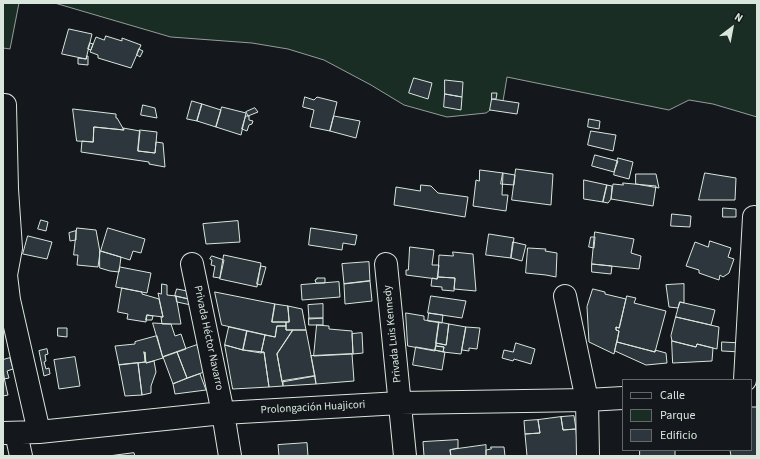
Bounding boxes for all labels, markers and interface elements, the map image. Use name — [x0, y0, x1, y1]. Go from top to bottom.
north arrow — [712, 8, 752, 48]
text: N — [732, 9, 746, 26]
street label: Privada Héctor Navarro — [190, 284, 226, 392]
street label: Privada Luis Kennedy — [381, 284, 405, 384]
legend — [622, 379, 752, 451]
text: Calle — [660, 387, 685, 404]
street label: Prolongación Huajicori — [260, 399, 366, 417]
text: Parque — [660, 407, 696, 424]
text: Edificio — [660, 427, 697, 444]

